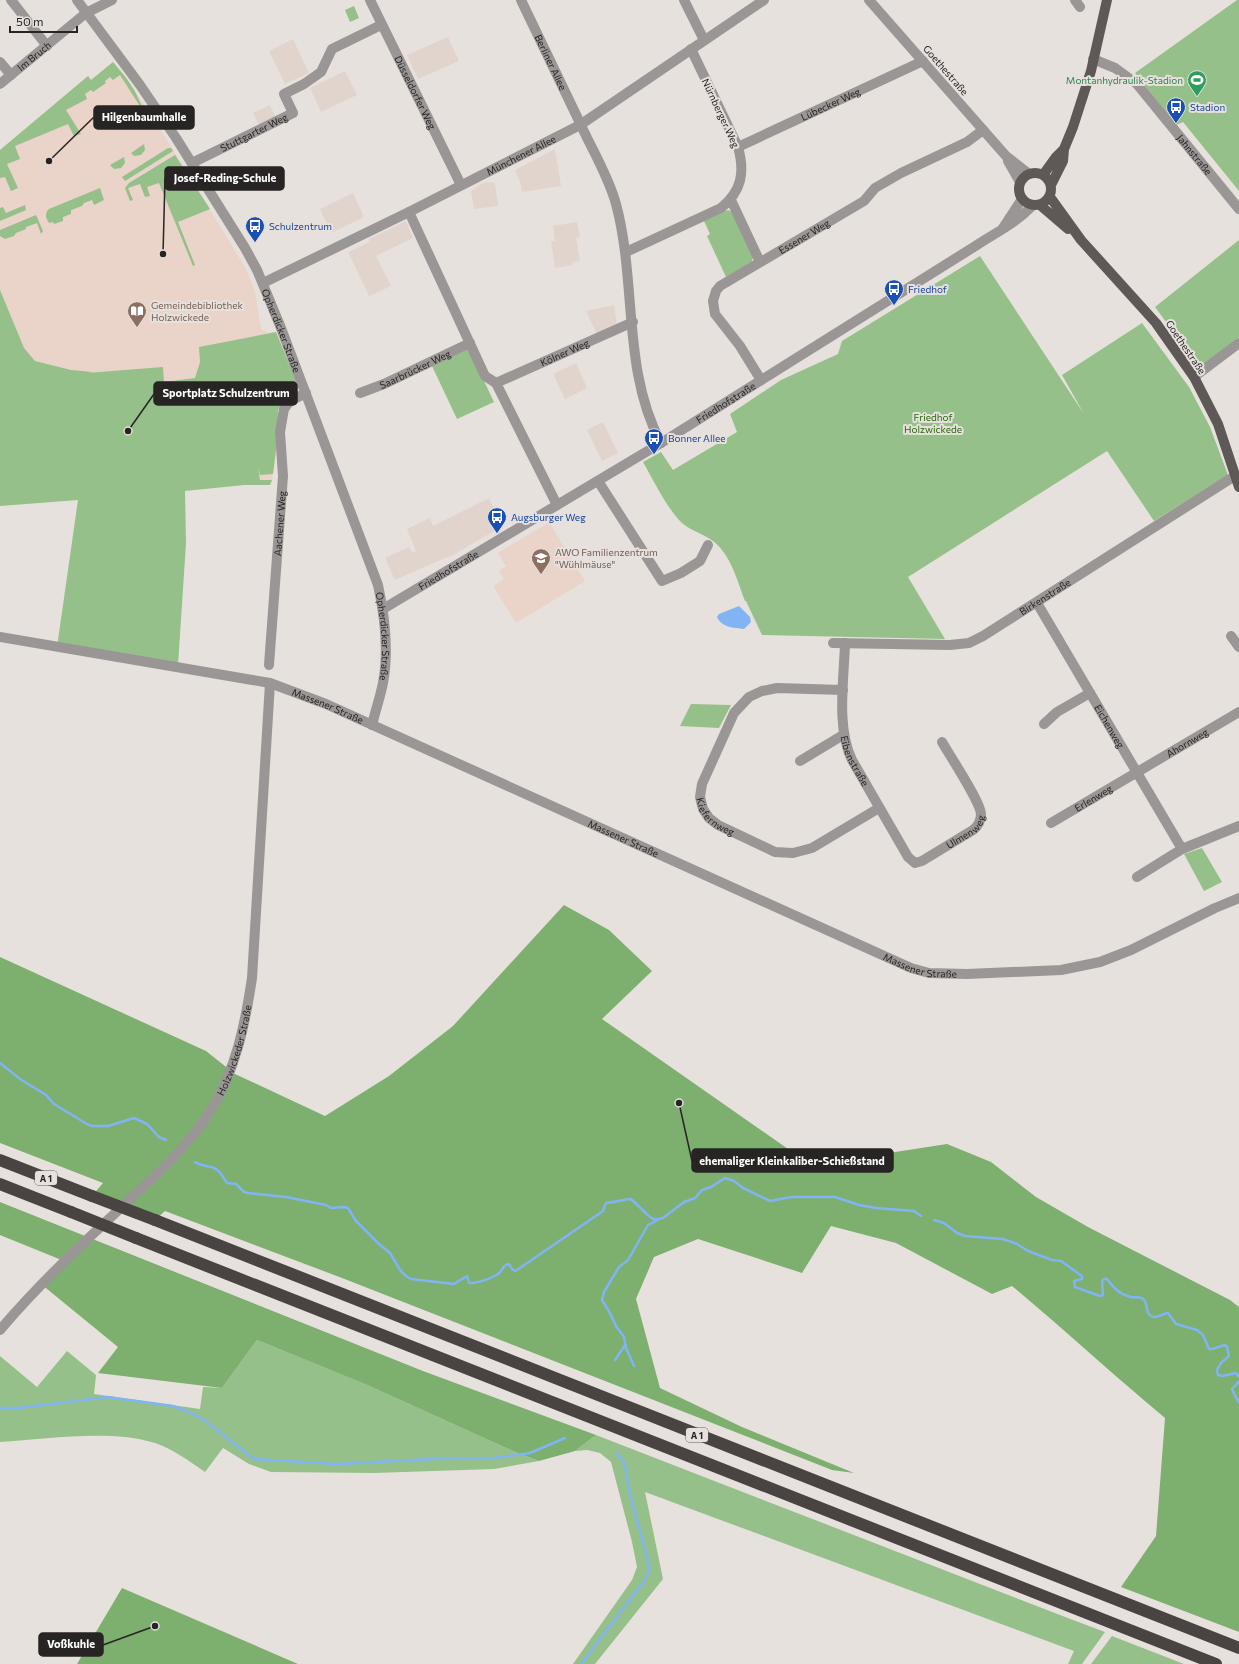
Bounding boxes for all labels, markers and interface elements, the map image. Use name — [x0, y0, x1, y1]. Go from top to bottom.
scale bar — [10, 8, 77, 34]
text: 50 m — [16, 14, 44, 28]
street label: Berliner Allee — [532, 32, 569, 92]
street label: Im Bruch — [15, 39, 53, 73]
street label: Goethestraße — [921, 42, 971, 98]
street label: Düsseldorfer Weg — [392, 54, 439, 132]
sports icon: Montanhydraulik-Stadion — [1186, 69, 1208, 97]
place label: Montanhydraulik-Stadion — [1066, 74, 1183, 86]
street label: Nürnberger Weg — [700, 77, 742, 150]
street label: Lübecker Weg — [799, 85, 863, 123]
bus stop icon: Stadion — [1165, 96, 1187, 124]
place label: Stadion — [1190, 101, 1225, 113]
callout: Hilgenbaumhalle — [94, 106, 194, 129]
text: Hilgenbaumhalle — [102, 110, 186, 123]
street label: Stuttgarter Weg — [218, 110, 290, 154]
street label: Münchener Allee — [484, 132, 558, 178]
street label: Jahnstraße — [1174, 132, 1215, 177]
callout: Josef-Reding-Schule — [165, 167, 284, 190]
text: Josef-Reding-Schule — [174, 171, 277, 185]
bus stop icon: Schulzentrum — [244, 215, 266, 243]
street label: Essener Weg — [776, 216, 832, 256]
place label: Schulzentrum — [269, 220, 332, 232]
bus stop icon: Friedhof — [883, 278, 905, 306]
place label: Friedhof — [908, 283, 947, 295]
street label: Opherdicker Straße — [259, 287, 303, 374]
place label: Gemeindebibliothek Holzwickede — [151, 299, 243, 323]
library icon: Gemeindebibliothek Holzwickede — [126, 300, 148, 328]
street label: Goethestraße — [1163, 318, 1209, 376]
street label: Kölner Weg — [538, 336, 591, 369]
street label: Saarbrücker Weg — [378, 347, 453, 391]
street label: Friedhofstraße — [694, 379, 757, 426]
callout: Sportplatz Schulzentrum — [154, 382, 297, 405]
text: Sportplatz Schulzentrum — [162, 386, 290, 399]
park label: Friedhof Holzwickede — [904, 411, 962, 435]
bus stop icon: Bonner Allee — [643, 427, 665, 455]
place label: Bonner Allee — [668, 432, 726, 444]
street label: Aachener Weg — [271, 490, 288, 556]
bus stop icon: Augsburger Weg — [486, 506, 508, 534]
place label: Augsburger Weg — [511, 511, 586, 523]
place label: AWO Familienzentrum "Wühlmäuse" — [555, 546, 658, 570]
school or university icon: AWO Familienzentrum "Wühlmäuse" — [530, 547, 552, 575]
street label: Friedhofstraße — [416, 548, 480, 593]
street label: Birkenstraße — [1017, 576, 1073, 617]
street label: Opherdicker Straße — [374, 591, 392, 681]
street label: Massener Straße — [290, 686, 365, 726]
street label: Eichenweg — [1092, 702, 1127, 751]
street label: Ahornweg — [1164, 725, 1211, 760]
street label: Eibenstraße — [839, 734, 872, 788]
street label: Erlenweg — [1072, 782, 1115, 814]
street label: Kiefernweg — [694, 796, 737, 838]
street label: Ulmenweg — [944, 814, 987, 851]
street label: Massener Straße — [586, 817, 661, 859]
street label: Massener Straße — [881, 950, 957, 980]
street label: Holzwickeder Straße — [214, 1004, 253, 1097]
callout: ehemaliger Kleinkaliber-Schießstand — [692, 1149, 893, 1172]
text: ehemaliger Kleinkaliber-Schießstand — [699, 1154, 885, 1167]
road number: A 1 — [35, 1171, 57, 1185]
road number: A 1 — [686, 1428, 708, 1442]
callout: Voßkuhle — [39, 1633, 103, 1656]
text: Voßkuhle — [47, 1637, 95, 1650]

